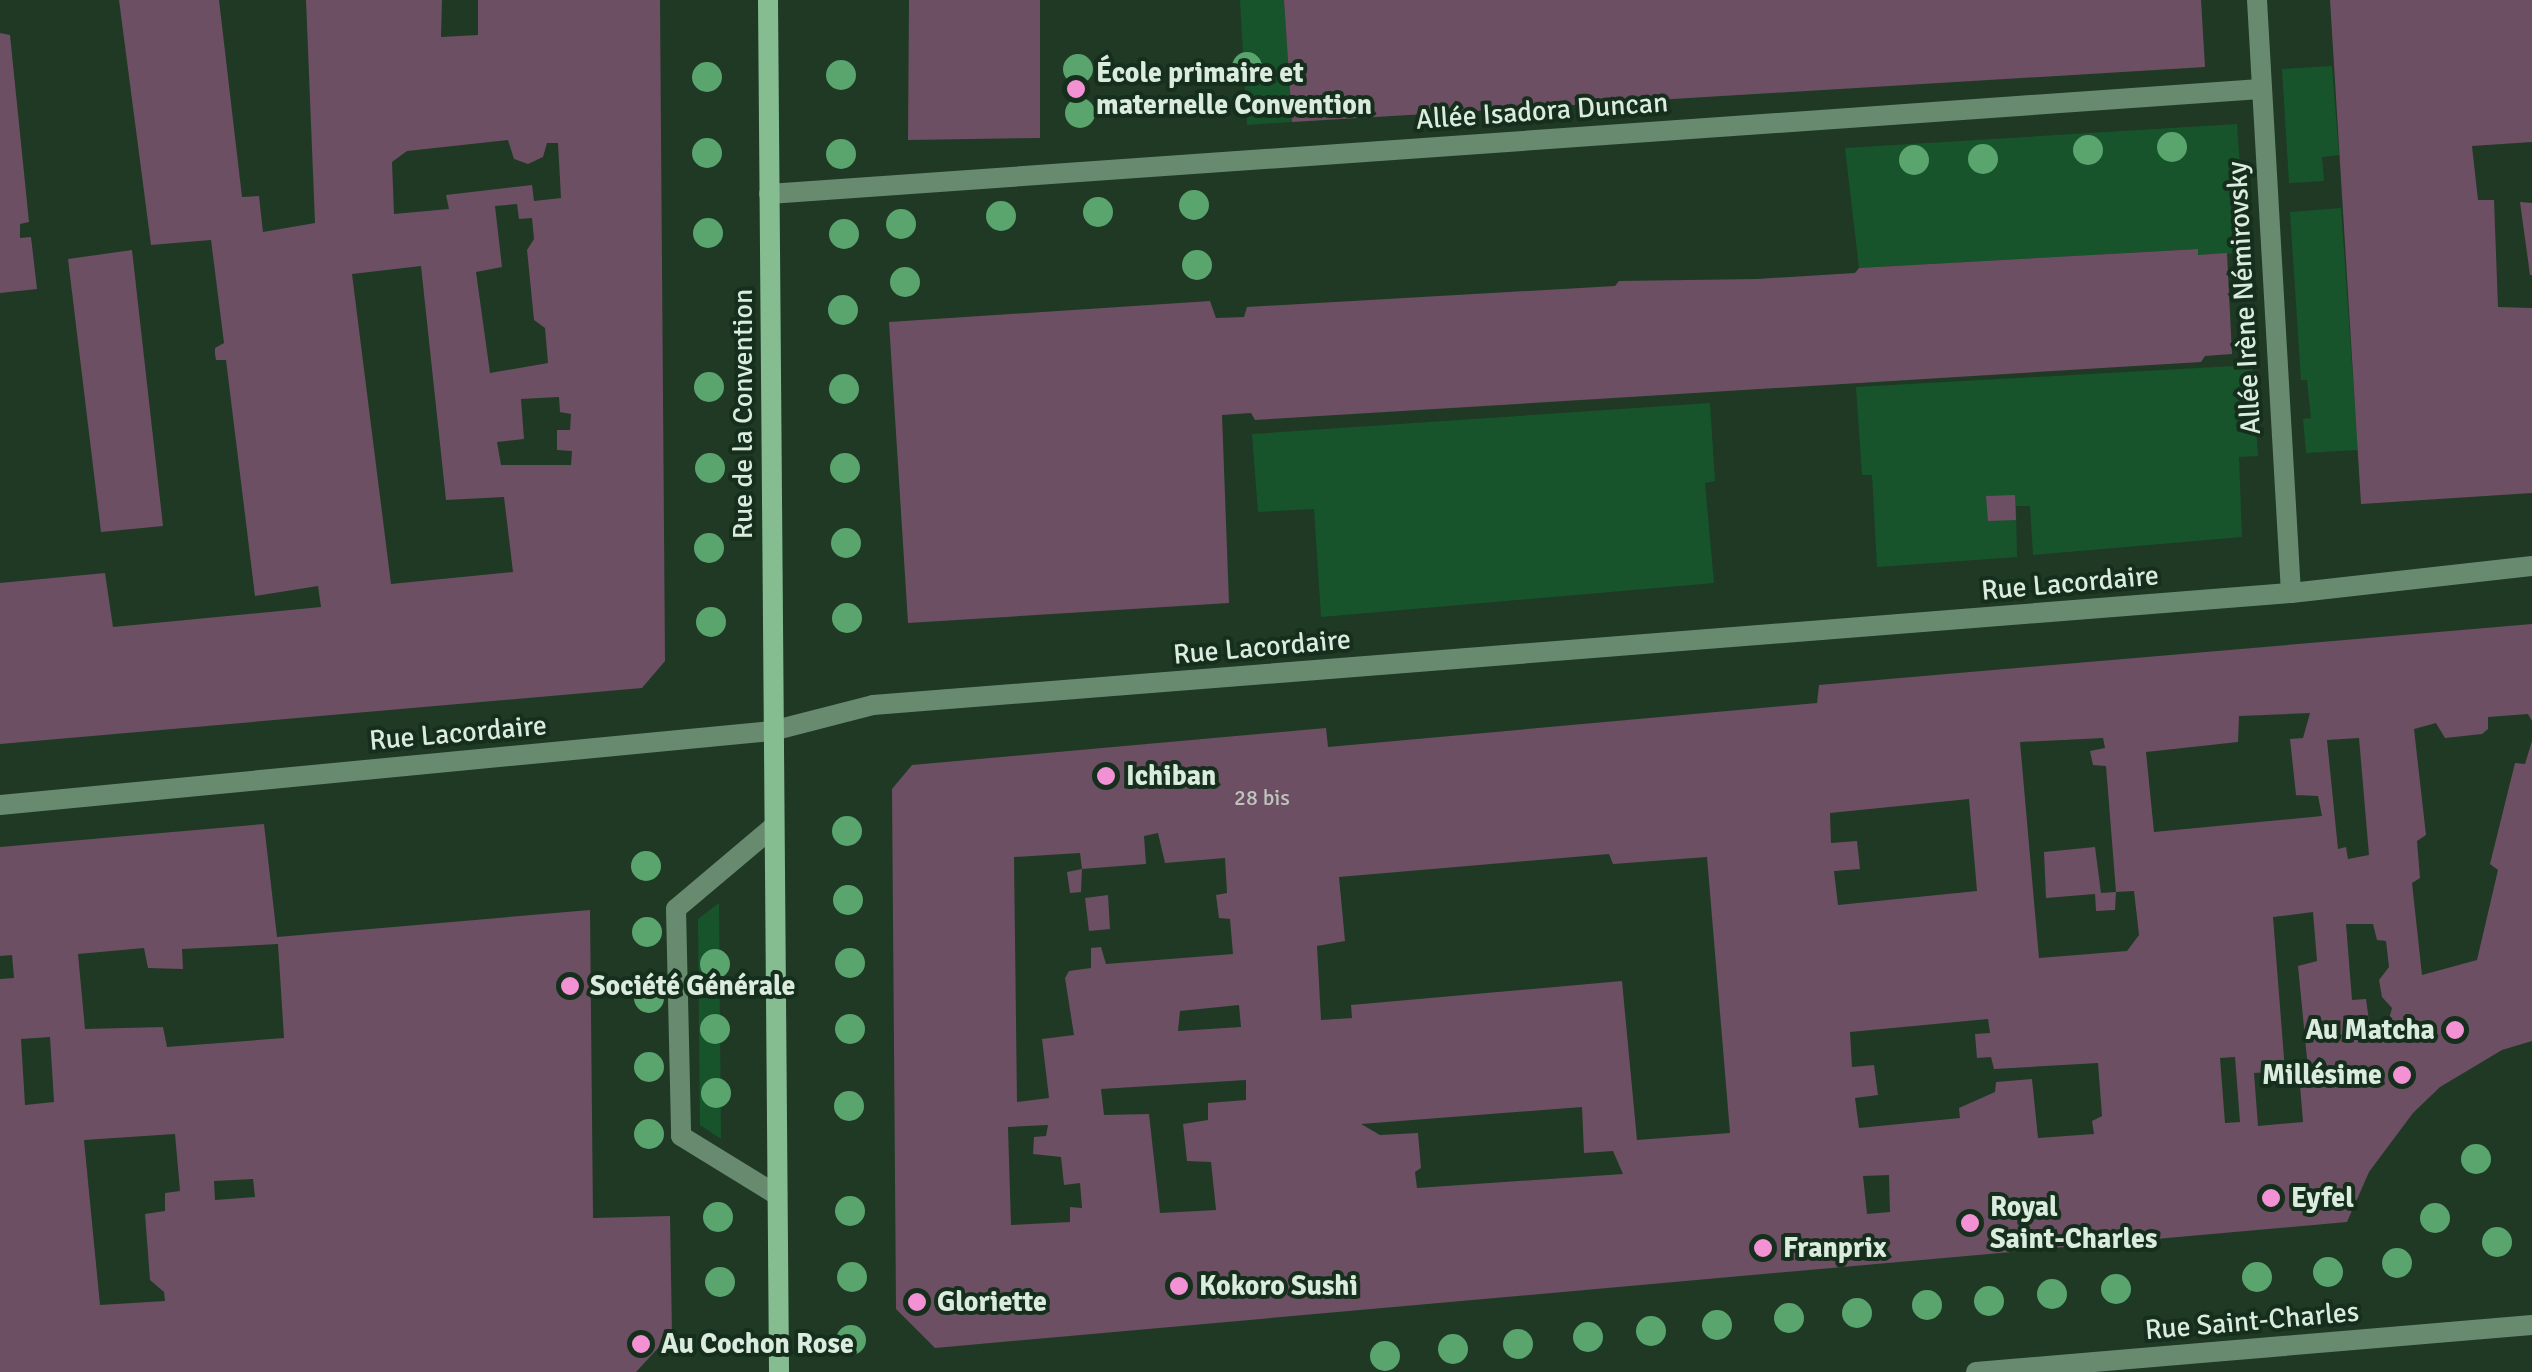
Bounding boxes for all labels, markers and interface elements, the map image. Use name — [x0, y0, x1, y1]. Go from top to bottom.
place label: École primaire et maternelle Convention — [1096, 56, 1372, 122]
marker: École primaire et maternelle Convention — [1065, 78, 1087, 100]
street label: Allée Isadora Duncan — [1415, 85, 1669, 137]
street label: Allée Irène Némirovsky — [2220, 161, 2268, 435]
street label: Rue de la Convention — [726, 289, 760, 539]
street label: Rue Lacordaire — [1980, 559, 2160, 607]
street label: Rue Lacordaire — [1172, 623, 1352, 671]
street label: Rue Lacordaire — [368, 709, 548, 757]
place label: Ichiban — [1126, 759, 1216, 793]
marker: Ichiban — [1095, 765, 1117, 787]
house number: 28 bis — [1234, 785, 1290, 811]
place label: Société Générale — [590, 969, 795, 1003]
marker: Société Générale — [559, 975, 581, 997]
place label: Au Matcha — [2305, 1013, 2435, 1047]
marker: Au Matcha — [2444, 1019, 2466, 1041]
place label: Millésime — [2262, 1058, 2382, 1092]
marker: Millésime — [2391, 1064, 2413, 1086]
place label: Eyfel — [2291, 1181, 2354, 1215]
marker: Eyfel — [2260, 1187, 2282, 1209]
place label: Royal Saint-Charles — [1990, 1190, 2157, 1256]
marker: Royal Saint-Charles — [1959, 1212, 1981, 1234]
place label: Franprix — [1783, 1231, 1886, 1265]
marker: Franprix — [1752, 1237, 1774, 1259]
place label: Kokoro Sushi — [1199, 1269, 1358, 1303]
marker: Kokoro Sushi — [1168, 1275, 1190, 1297]
place label: Gloriette — [937, 1285, 1047, 1319]
marker: Gloriette — [906, 1291, 928, 1313]
street label: Rue Saint-Charles — [2144, 1295, 2360, 1347]
place label: Au Cochon Rose — [661, 1327, 854, 1361]
marker: Au Cochon Rose — [630, 1333, 652, 1355]

